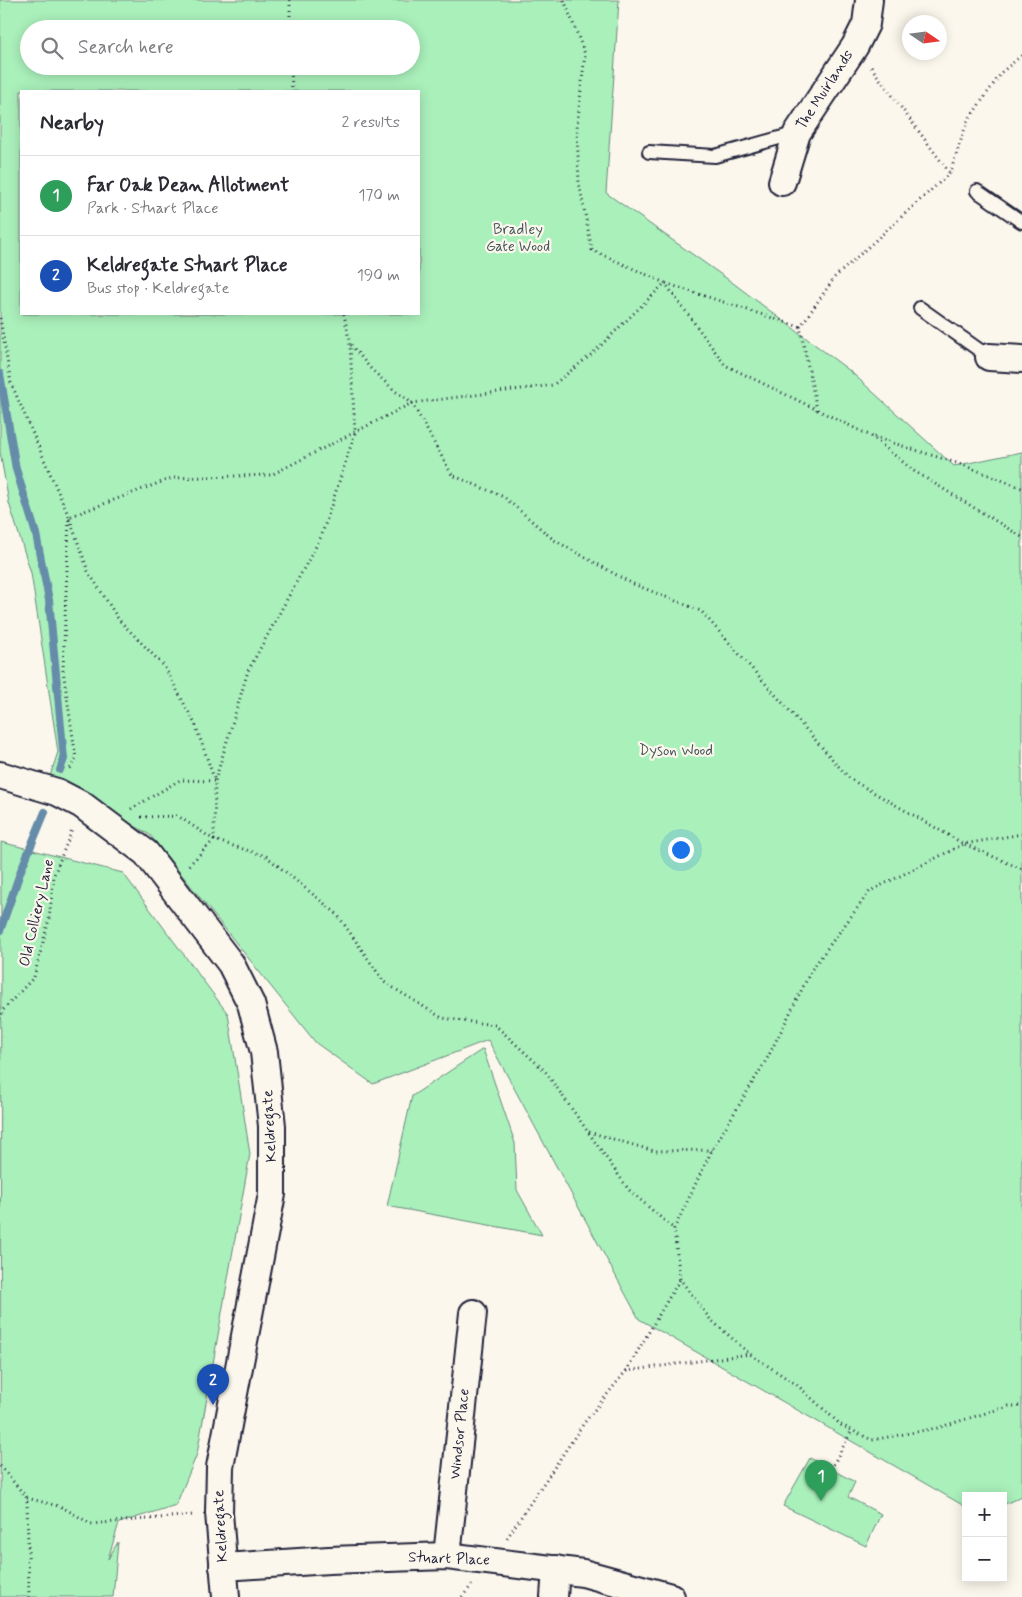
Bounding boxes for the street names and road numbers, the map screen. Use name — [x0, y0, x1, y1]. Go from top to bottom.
street label: The Muirlands — [792, 46, 858, 134]
street label: Old Colliery Lane — [15, 857, 59, 969]
street label: Keldregate — [258, 1089, 283, 1163]
street label: Windsor Place — [445, 1387, 475, 1480]
street label: Keldregate — [209, 1489, 234, 1563]
street label: Stuart Place — [408, 1548, 490, 1570]

